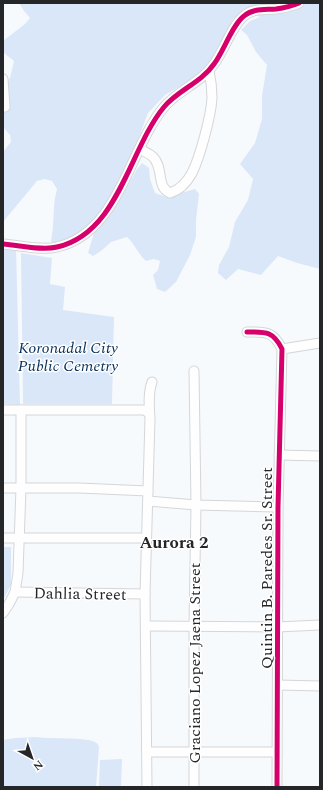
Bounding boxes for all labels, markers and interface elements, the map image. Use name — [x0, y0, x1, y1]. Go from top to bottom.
park label: Koronadal City Public Cemetry — [18, 336, 118, 378]
street label: Quintin B. Paredes Sr. Street — [255, 467, 279, 669]
district label: Aurora 2 — [139, 530, 209, 556]
street label: Graciano Lopez Jaena Street — [183, 562, 207, 763]
street label: Dahlia Street — [33, 581, 127, 607]
north arrow — [12, 738, 52, 778]
text: N — [29, 756, 47, 775]

